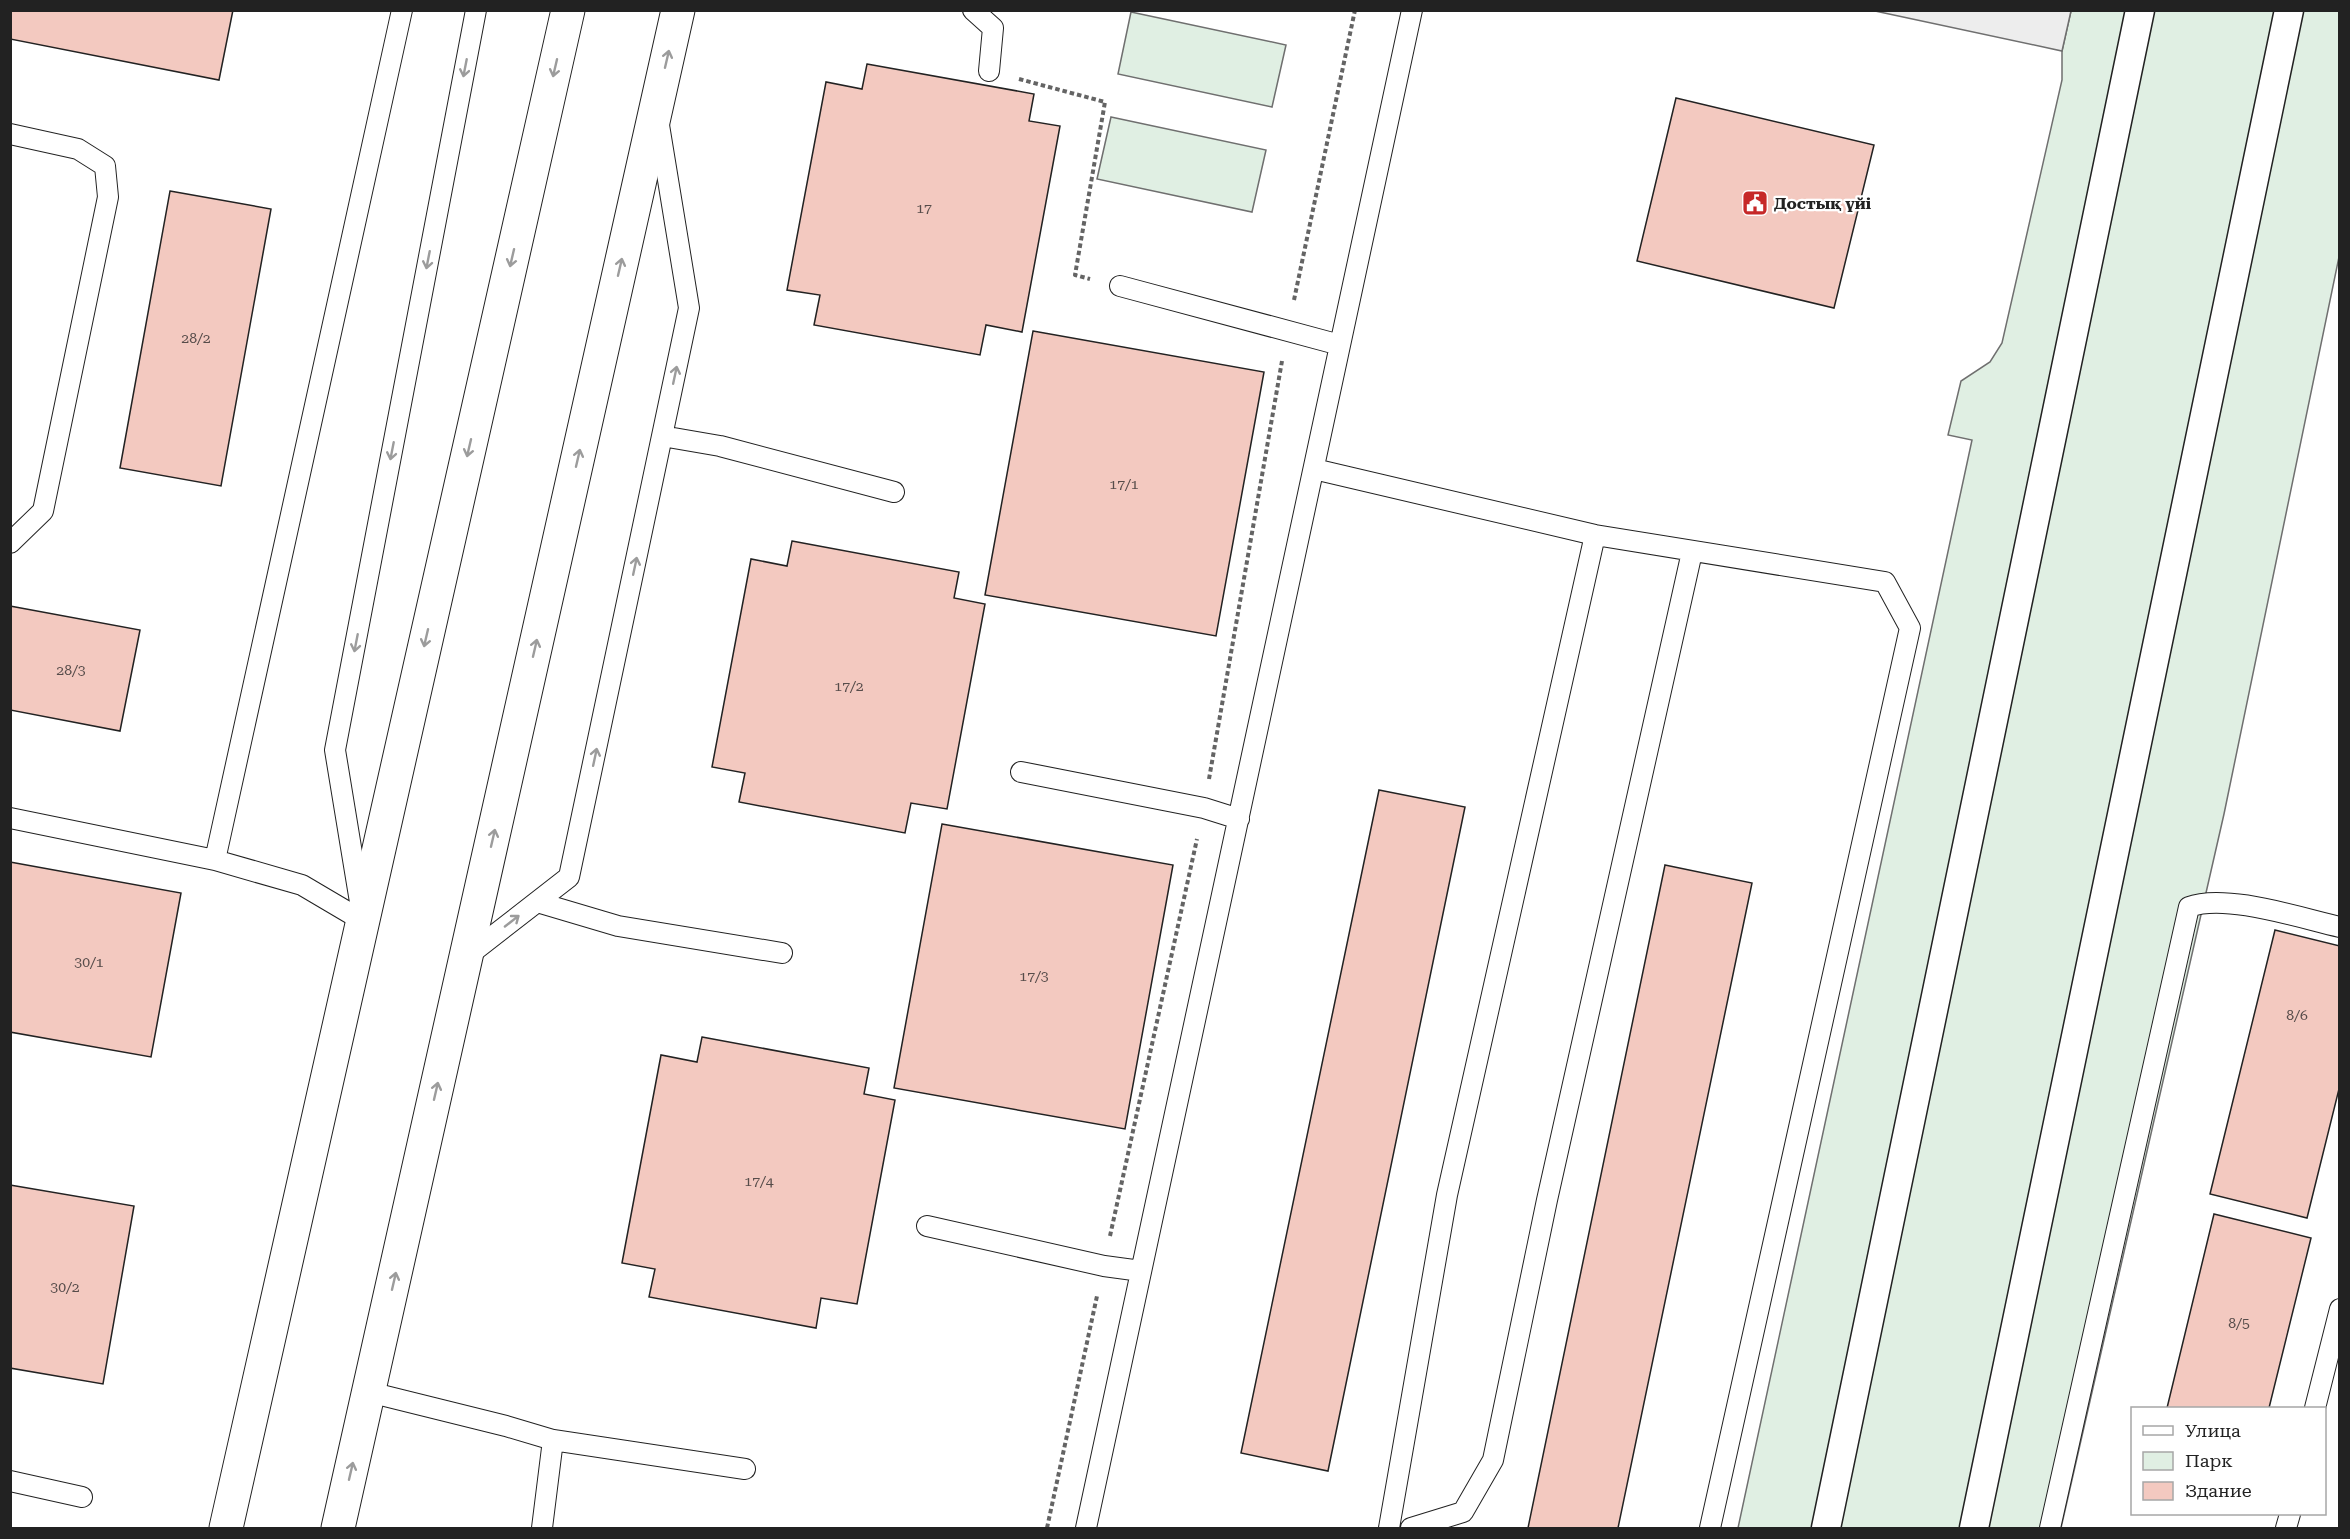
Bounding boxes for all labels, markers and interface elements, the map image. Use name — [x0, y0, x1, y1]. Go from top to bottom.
one-way arrow — [661, 50, 673, 69]
one-way arrow — [549, 57, 560, 77]
one-way arrow — [459, 58, 470, 77]
public building icon: Достық үйі — [1740, 188, 1770, 218]
place label: Достық үйі — [1774, 194, 1872, 213]
house number: 17 — [916, 200, 932, 216]
one-way arrow — [506, 248, 517, 267]
one-way arrow — [422, 249, 433, 269]
one-way arrow — [615, 258, 626, 278]
house number: 28/2 — [181, 330, 211, 346]
one-way arrow — [670, 366, 681, 385]
one-way arrow — [463, 438, 474, 457]
one-way arrow — [386, 441, 397, 460]
one-way arrow — [572, 448, 584, 467]
house number: 17/1 — [1109, 476, 1139, 492]
one-way arrow — [630, 556, 641, 576]
one-way arrow — [420, 629, 432, 648]
one-way arrow — [350, 632, 361, 652]
one-way arrow — [530, 639, 541, 658]
house number: 28/3 — [56, 662, 86, 678]
house number: 17/2 — [834, 678, 864, 694]
one-way arrow — [589, 747, 601, 766]
one-way arrow — [487, 829, 499, 848]
one-way arrow — [504, 915, 520, 928]
house number: 30/1 — [74, 954, 104, 970]
house number: 17/3 — [1019, 968, 1049, 984]
house number: 8/6 — [2286, 1007, 2308, 1023]
one-way arrow — [431, 1082, 442, 1101]
house number: 17/4 — [744, 1173, 774, 1189]
one-way arrow — [388, 1272, 400, 1291]
house number: 30/2 — [50, 1279, 80, 1295]
house number: 8/5 — [2228, 1315, 2250, 1331]
legend — [2131, 1407, 2326, 1515]
text: Улица — [2185, 1420, 2241, 1441]
text: Парк — [2185, 1450, 2233, 1471]
one-way arrow — [346, 1462, 357, 1482]
text: Здание — [2185, 1480, 2252, 1501]

